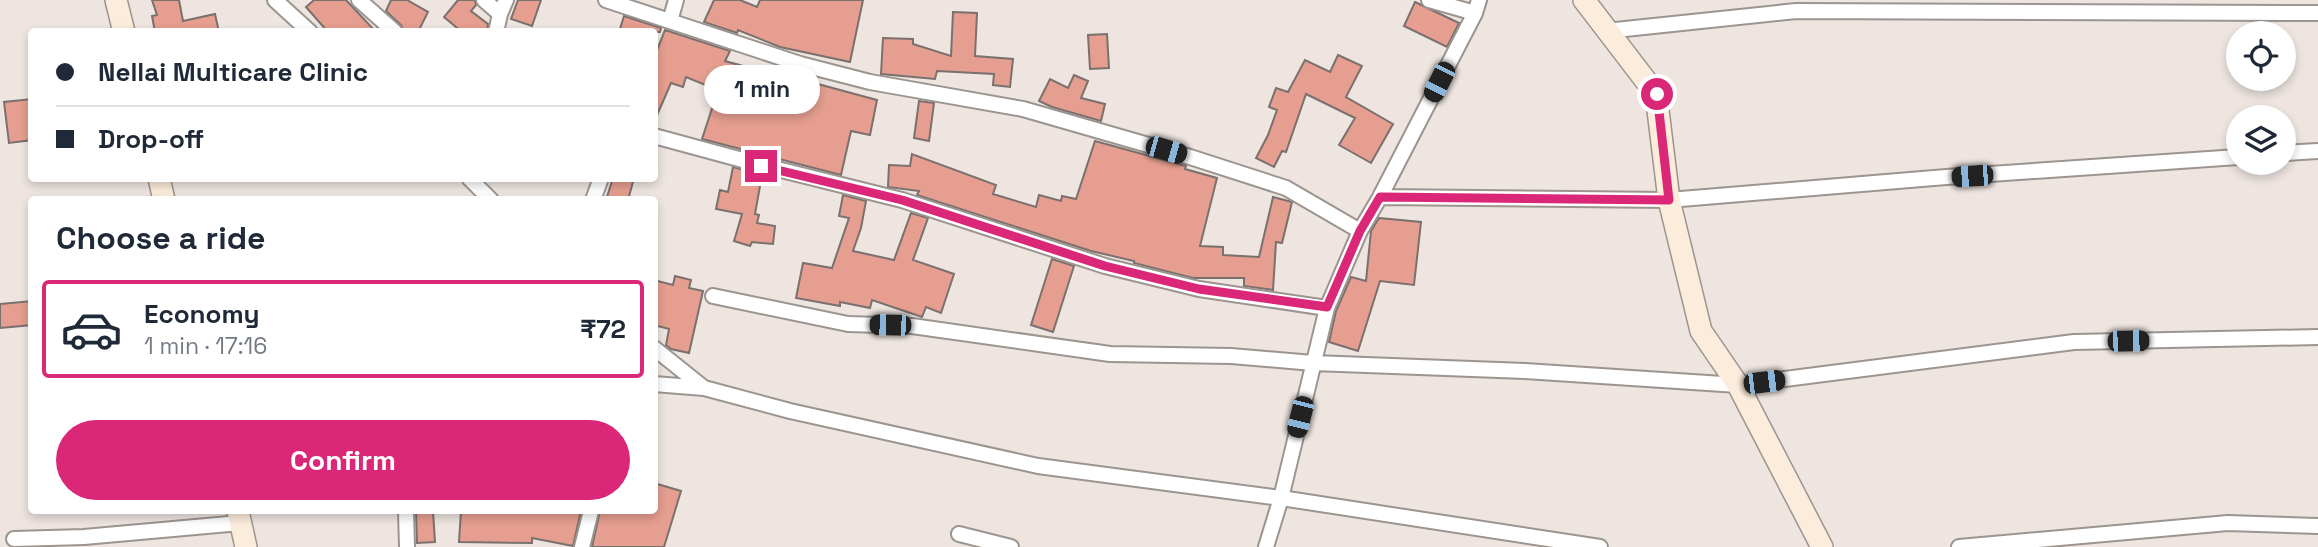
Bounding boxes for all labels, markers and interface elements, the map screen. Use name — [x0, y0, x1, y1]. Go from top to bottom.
map controls — [2226, 21, 2296, 175]
button: locate — [2226, 21, 2296, 91]
text: Nellai Multicare Clinic — [98, 55, 368, 89]
car — [1421, 59, 1458, 105]
callout: 1 min — [703, 64, 819, 114]
text: 1 min — [734, 74, 790, 104]
route start — [1641, 78, 1673, 110]
button: layers — [2226, 105, 2296, 175]
text: Drop-off — [98, 122, 204, 156]
car — [1143, 134, 1190, 166]
route end — [745, 150, 777, 182]
car — [1951, 164, 1994, 188]
text: Choose a ride — [56, 218, 266, 258]
text: Economy — [144, 297, 260, 331]
icon: car — [60, 298, 123, 361]
text: ₹72 — [580, 312, 626, 346]
car — [869, 314, 912, 336]
car — [2107, 330, 2150, 352]
text: 1 min · 17:16 — [144, 331, 267, 361]
car — [1742, 369, 1787, 395]
car — [1285, 394, 1316, 440]
button: Confirm — [56, 420, 630, 500]

